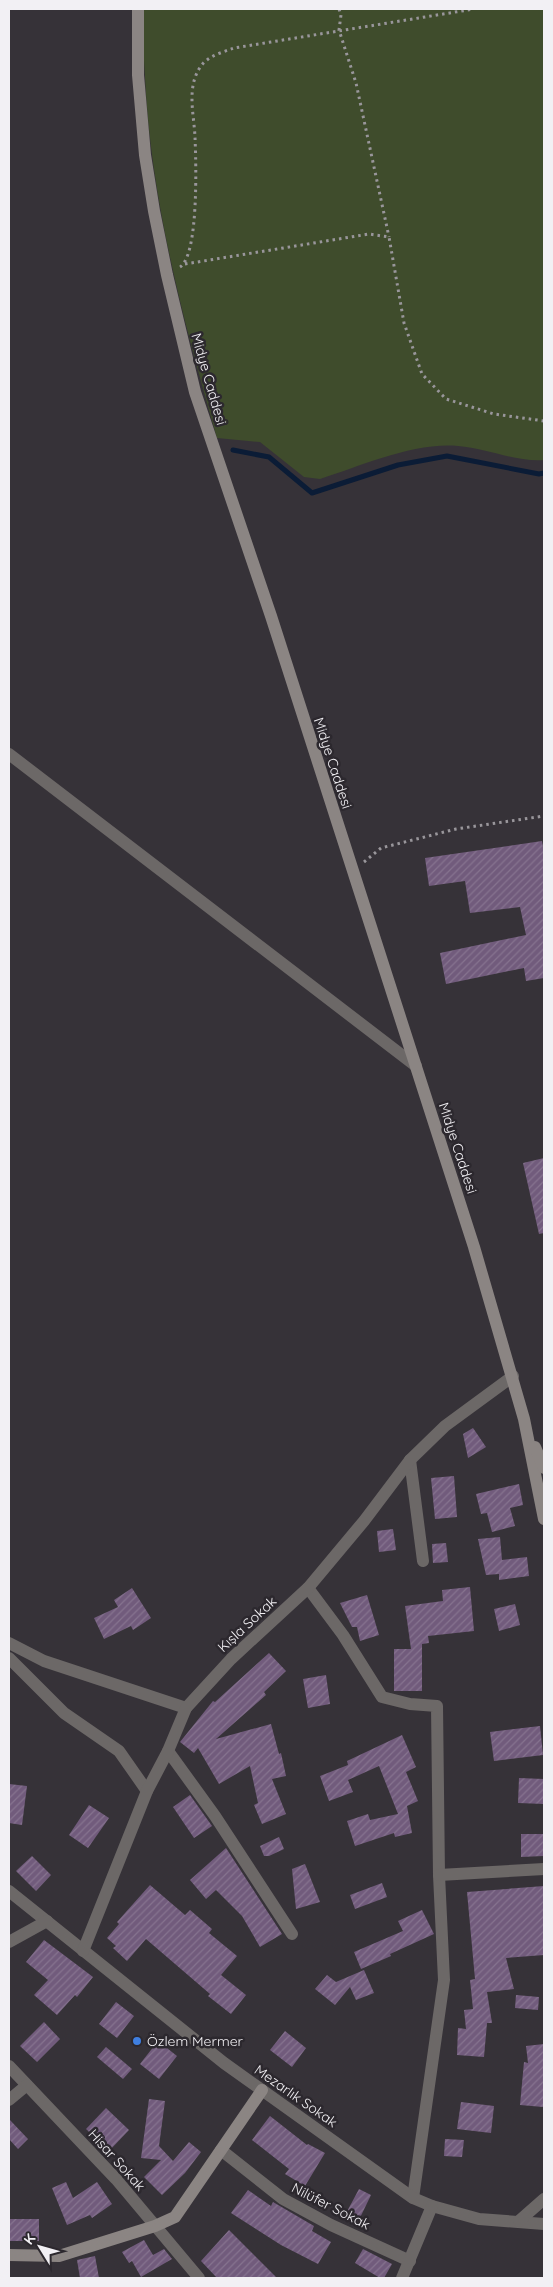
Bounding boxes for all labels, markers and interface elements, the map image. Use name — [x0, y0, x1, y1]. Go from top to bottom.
street label: Midye Caddesi — [187, 331, 231, 427]
street label: Midye Caddesi — [310, 715, 356, 811]
street label: Midye Caddesi — [435, 1100, 481, 1196]
street label: Kışla Sokak — [214, 1592, 280, 1656]
place label: Özlem Mermer — [147, 2032, 244, 2050]
marker: Özlem Mermer — [131, 2035, 143, 2047]
street label: Mezarlık Sokak — [251, 2061, 341, 2131]
street label: Hisar Sokak — [84, 2125, 150, 2195]
street label: Nilüfer Sokak — [289, 2179, 373, 2233]
north arrow — [15, 2222, 65, 2272]
text: K — [20, 2230, 40, 2248]

